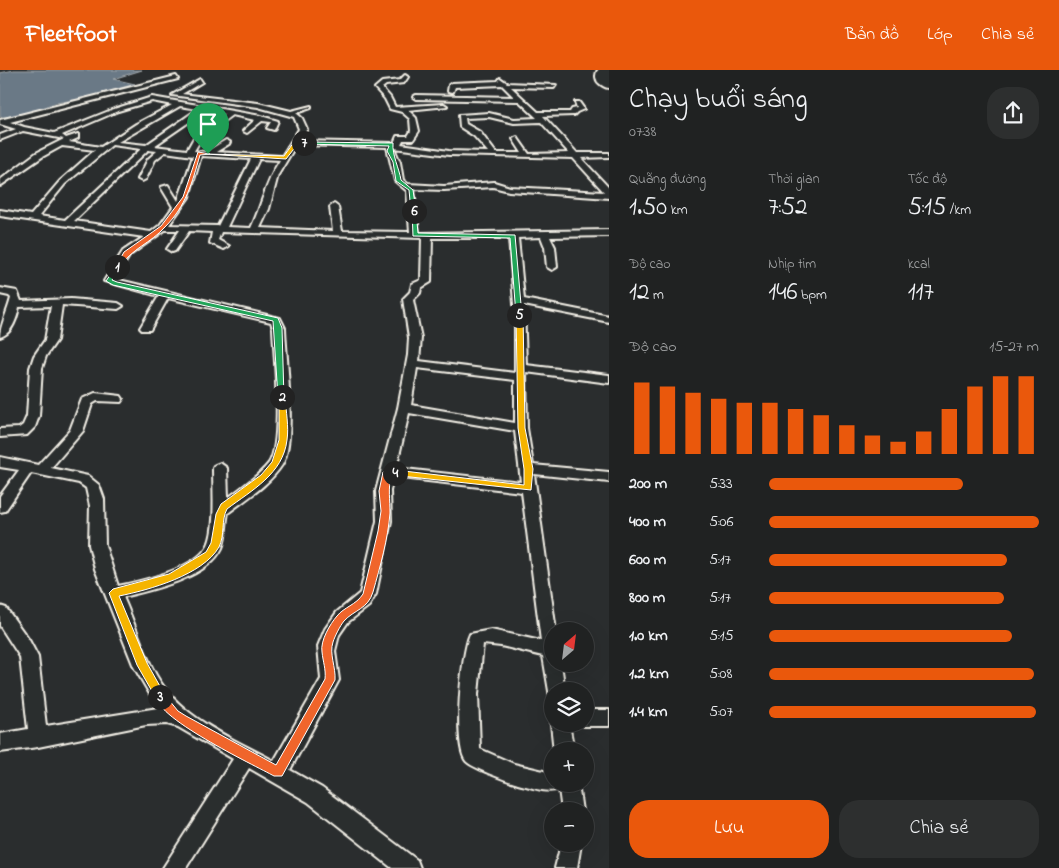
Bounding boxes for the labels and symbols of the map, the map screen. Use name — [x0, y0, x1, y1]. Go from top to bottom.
pin — [187, 103, 229, 154]
pin: 7 — [292, 130, 316, 156]
pin: 6 — [402, 198, 426, 224]
pin: 1 — [104, 254, 130, 280]
pin: 5 — [506, 302, 532, 328]
pin: 2 — [270, 384, 294, 410]
pin: 4 — [382, 460, 408, 486]
north arrow — [544, 622, 594, 672]
pin: 3 — [148, 684, 172, 710]

